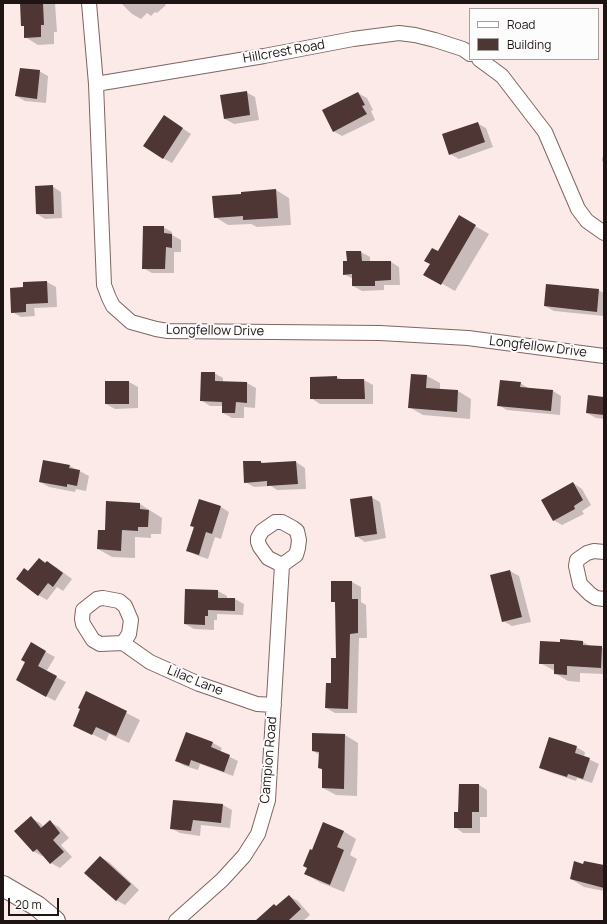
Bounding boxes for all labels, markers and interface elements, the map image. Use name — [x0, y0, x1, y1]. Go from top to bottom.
legend — [469, 8, 599, 60]
text: Road — [507, 16, 535, 33]
text: Building — [507, 36, 551, 53]
street label: Hillcrest Road — [242, 37, 326, 67]
street label: Longfellow Drive — [166, 322, 264, 340]
street label: Longfellow Drive — [488, 333, 588, 361]
street label: Lilac Lane — [165, 663, 225, 699]
street label: Campion Road — [257, 716, 281, 804]
scale bar — [10, 890, 61, 916]
text: 20 m — [15, 896, 42, 913]

